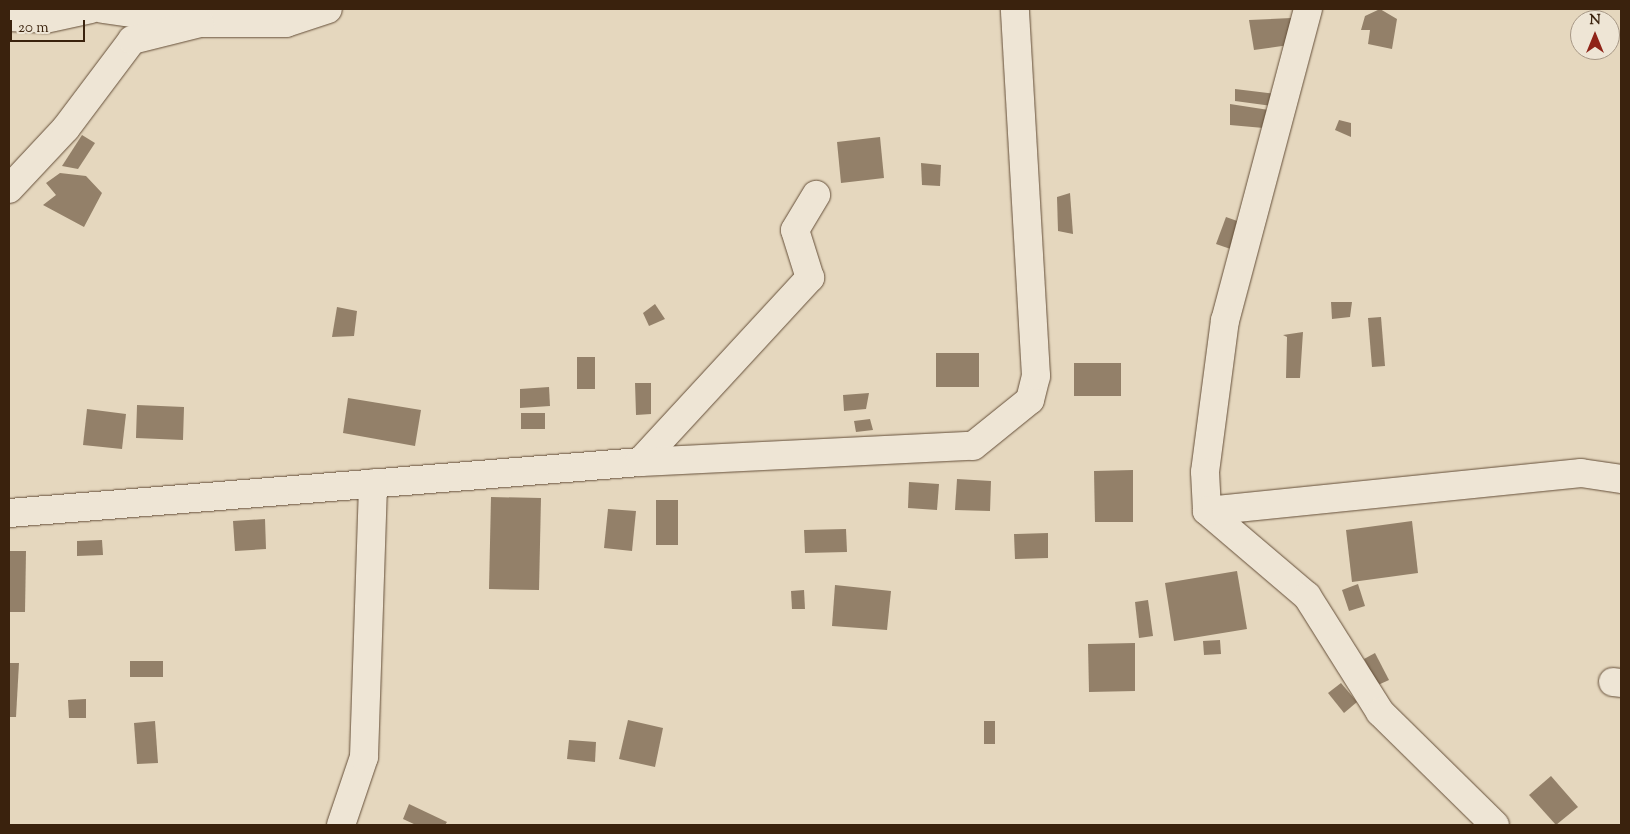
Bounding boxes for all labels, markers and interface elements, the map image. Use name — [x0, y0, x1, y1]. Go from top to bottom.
scale bar — [12, 10, 88, 42]
north arrow — [1570, 10, 1620, 60]
text: N — [1589, 11, 1601, 31]
text: 20 m — [18, 18, 49, 39]

